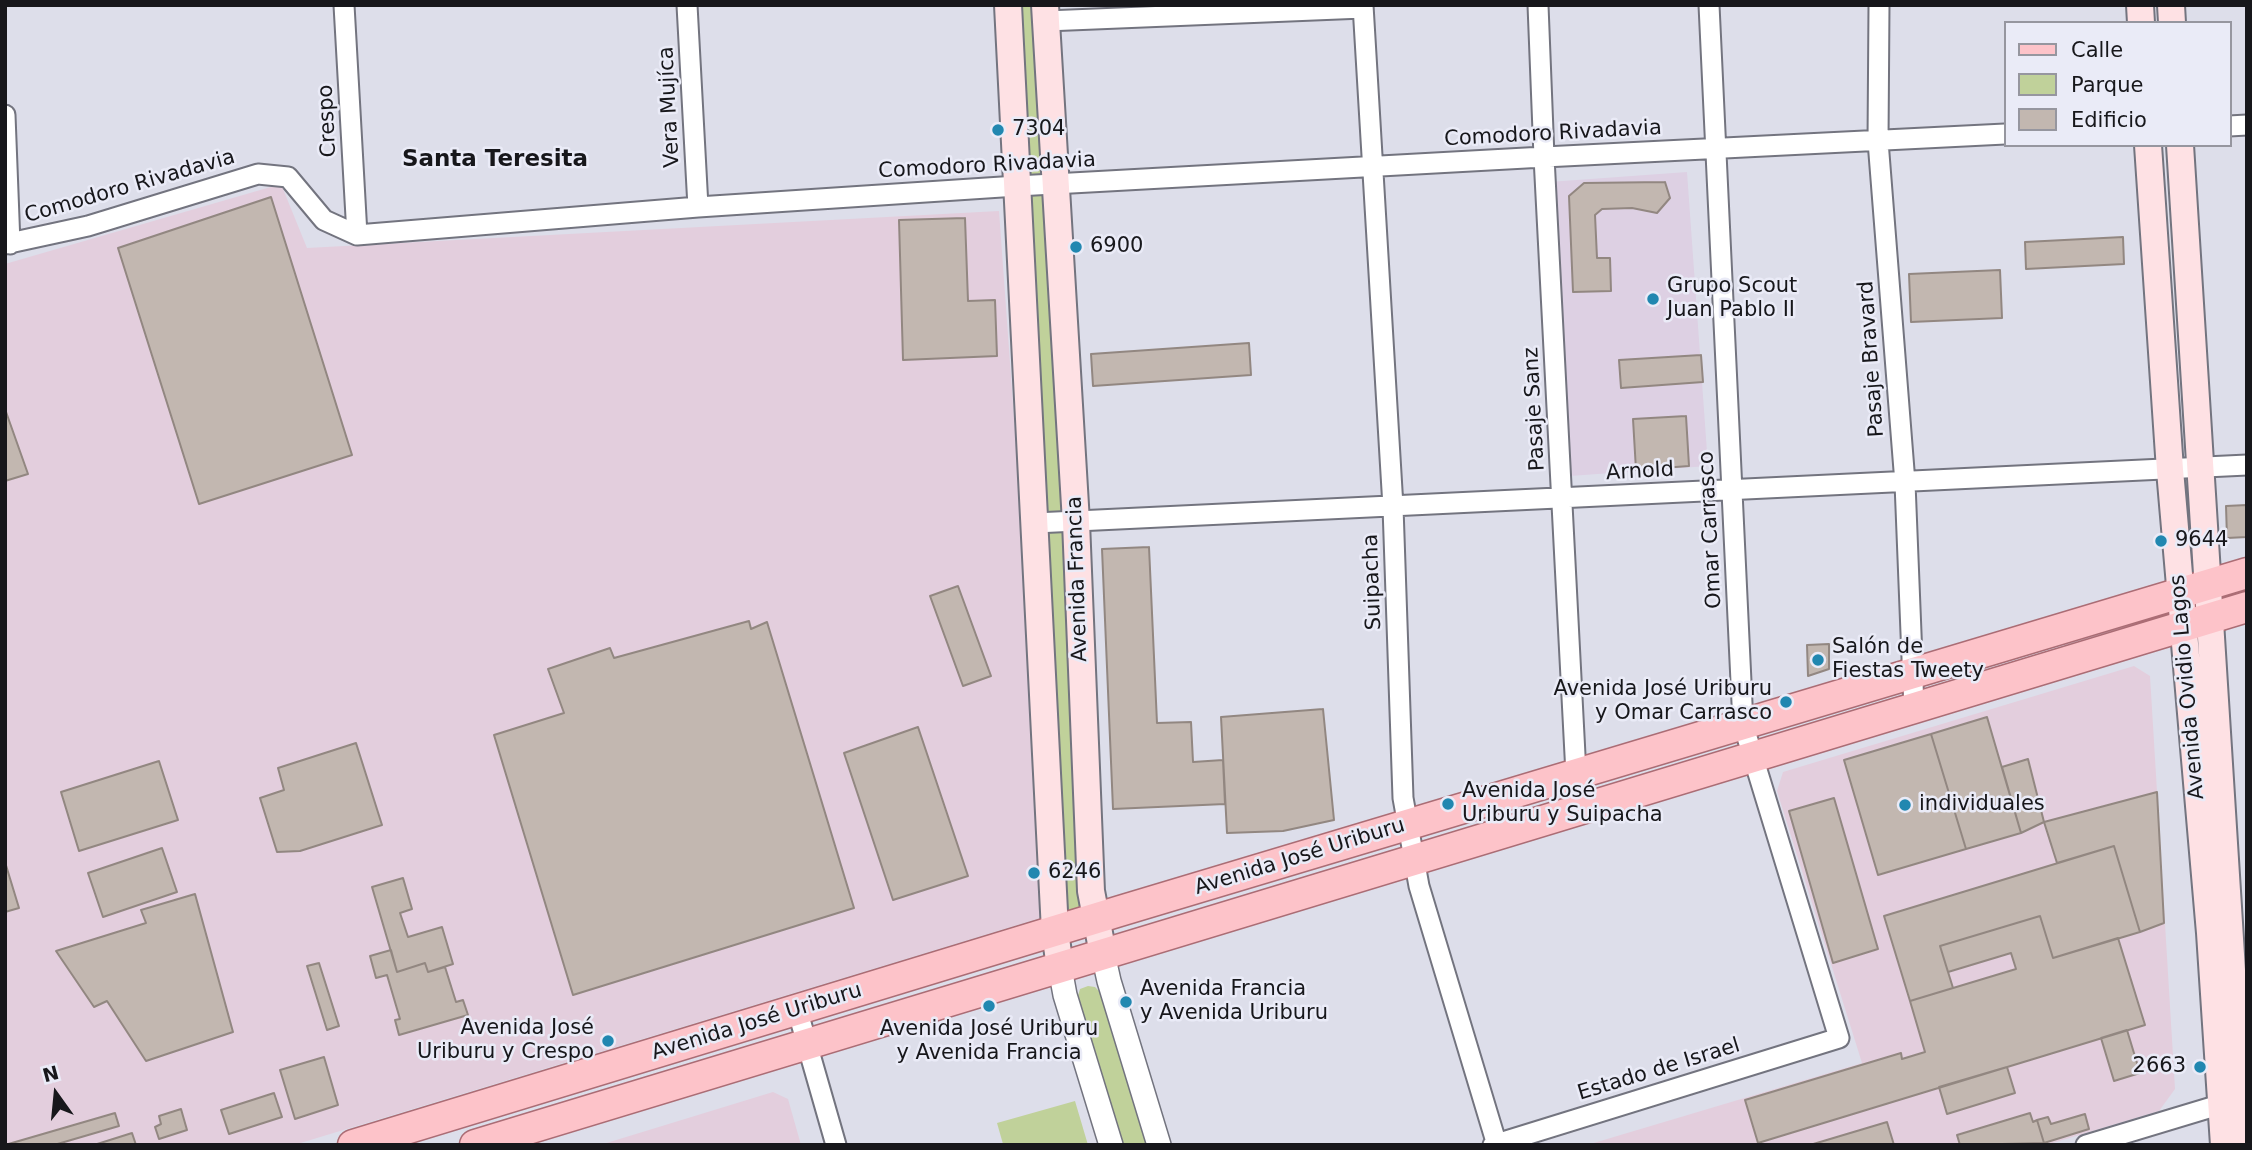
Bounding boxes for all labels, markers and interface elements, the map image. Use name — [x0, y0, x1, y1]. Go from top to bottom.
legend — [2004, 21, 2231, 147]
text: Calle — [2071, 38, 2123, 62]
street label: Vera Mujíca — [654, 46, 686, 168]
text: Parque — [2071, 73, 2143, 97]
street label: Crespo — [314, 84, 342, 158]
text: Edificio — [2071, 108, 2147, 132]
street label: Comodoro Rivadavia — [1444, 116, 1662, 152]
place label: 7304 — [1012, 117, 1065, 143]
marker: 7304 — [990, 122, 1006, 138]
street label: Comodoro Rivadavia — [22, 145, 238, 229]
district label: Santa Teresita — [402, 146, 588, 174]
street label: Comodoro Rivadavia — [878, 148, 1096, 184]
place label: 6900 — [1090, 234, 1143, 260]
marker: 6900 — [1068, 239, 1084, 255]
place label: Grupo Scout Juan Pablo II — [1667, 274, 1797, 324]
street label: Pasaje Bravard — [1854, 280, 1890, 438]
marker: Grupo Scout Juan Pablo II — [1645, 291, 1661, 307]
street label: Pasaje Sanz — [1519, 346, 1551, 472]
street label: Omar Carrasco — [1694, 451, 1728, 609]
street label: Arnold — [1605, 458, 1675, 486]
street label: Avenida Francia — [1063, 496, 1093, 662]
place label: 9644 — [2175, 528, 2228, 554]
street label: Suipacha — [1359, 533, 1387, 631]
marker: 9644 — [2153, 533, 2169, 549]
street label: Avenida Ovidio Lagos — [2166, 573, 2210, 801]
place label: Salón de Fiestas Tweety — [1832, 635, 1984, 685]
marker: Salón de Fiestas Tweety — [1810, 652, 1826, 668]
place label: Avenida José Uriburu y Omar Carrasco — [1553, 677, 1772, 727]
marker: Avenida José Uriburu y Omar Carrasco — [1778, 694, 1794, 710]
place label: Avenida José Uriburu y Suipacha — [1462, 779, 1663, 829]
place label: individuales — [1919, 792, 2045, 818]
marker: Avenida José Uriburu y Suipacha — [1440, 796, 1456, 812]
marker: individuales — [1897, 797, 1913, 813]
street label: Avenida José Uriburu — [1192, 813, 1408, 901]
place label: 6246 — [1048, 860, 1101, 886]
marker: 6246 — [1026, 865, 1042, 881]
place label: Avenida Francia y Avenida Uriburu — [1140, 977, 1328, 1027]
street label: Avenida José Uriburu — [649, 978, 865, 1066]
marker: Avenida Francia y Avenida Uriburu — [1118, 994, 1134, 1010]
marker: Avenida José Uriburu y Avenida Francia — [981, 998, 997, 1014]
place label: Avenida José Uriburu y Crespo — [417, 1016, 594, 1066]
place label: Avenida José Uriburu y Avenida Francia — [880, 1017, 1098, 1067]
marker: Avenida José Uriburu y Crespo — [600, 1033, 616, 1049]
street label: Estado de Israel — [1575, 1033, 1743, 1107]
place label: 2663 — [2133, 1054, 2186, 1080]
north arrow — [21, 1059, 91, 1129]
marker: 2663 — [2192, 1059, 2208, 1075]
text: N — [40, 1061, 61, 1086]

